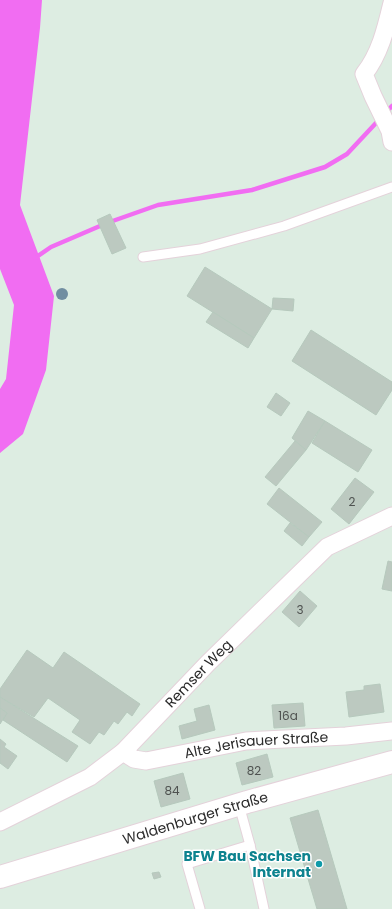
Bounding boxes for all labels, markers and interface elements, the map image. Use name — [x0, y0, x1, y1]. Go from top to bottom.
house number: 2 — [349, 493, 356, 510]
house number: 3 — [296, 601, 304, 618]
street label: Remser Weg — [160, 635, 237, 712]
house number: 16a — [278, 707, 298, 724]
street label: Alte Jerisauer Straße — [183, 727, 329, 763]
house number: 82 — [247, 762, 261, 779]
house number: 84 — [164, 782, 180, 799]
street label: Waldenburger Straße — [120, 787, 270, 849]
place label: BFW Bau Sachsen Internat — [183, 846, 311, 882]
marker: BFW Bau Sachsen Internat — [314, 859, 324, 869]

